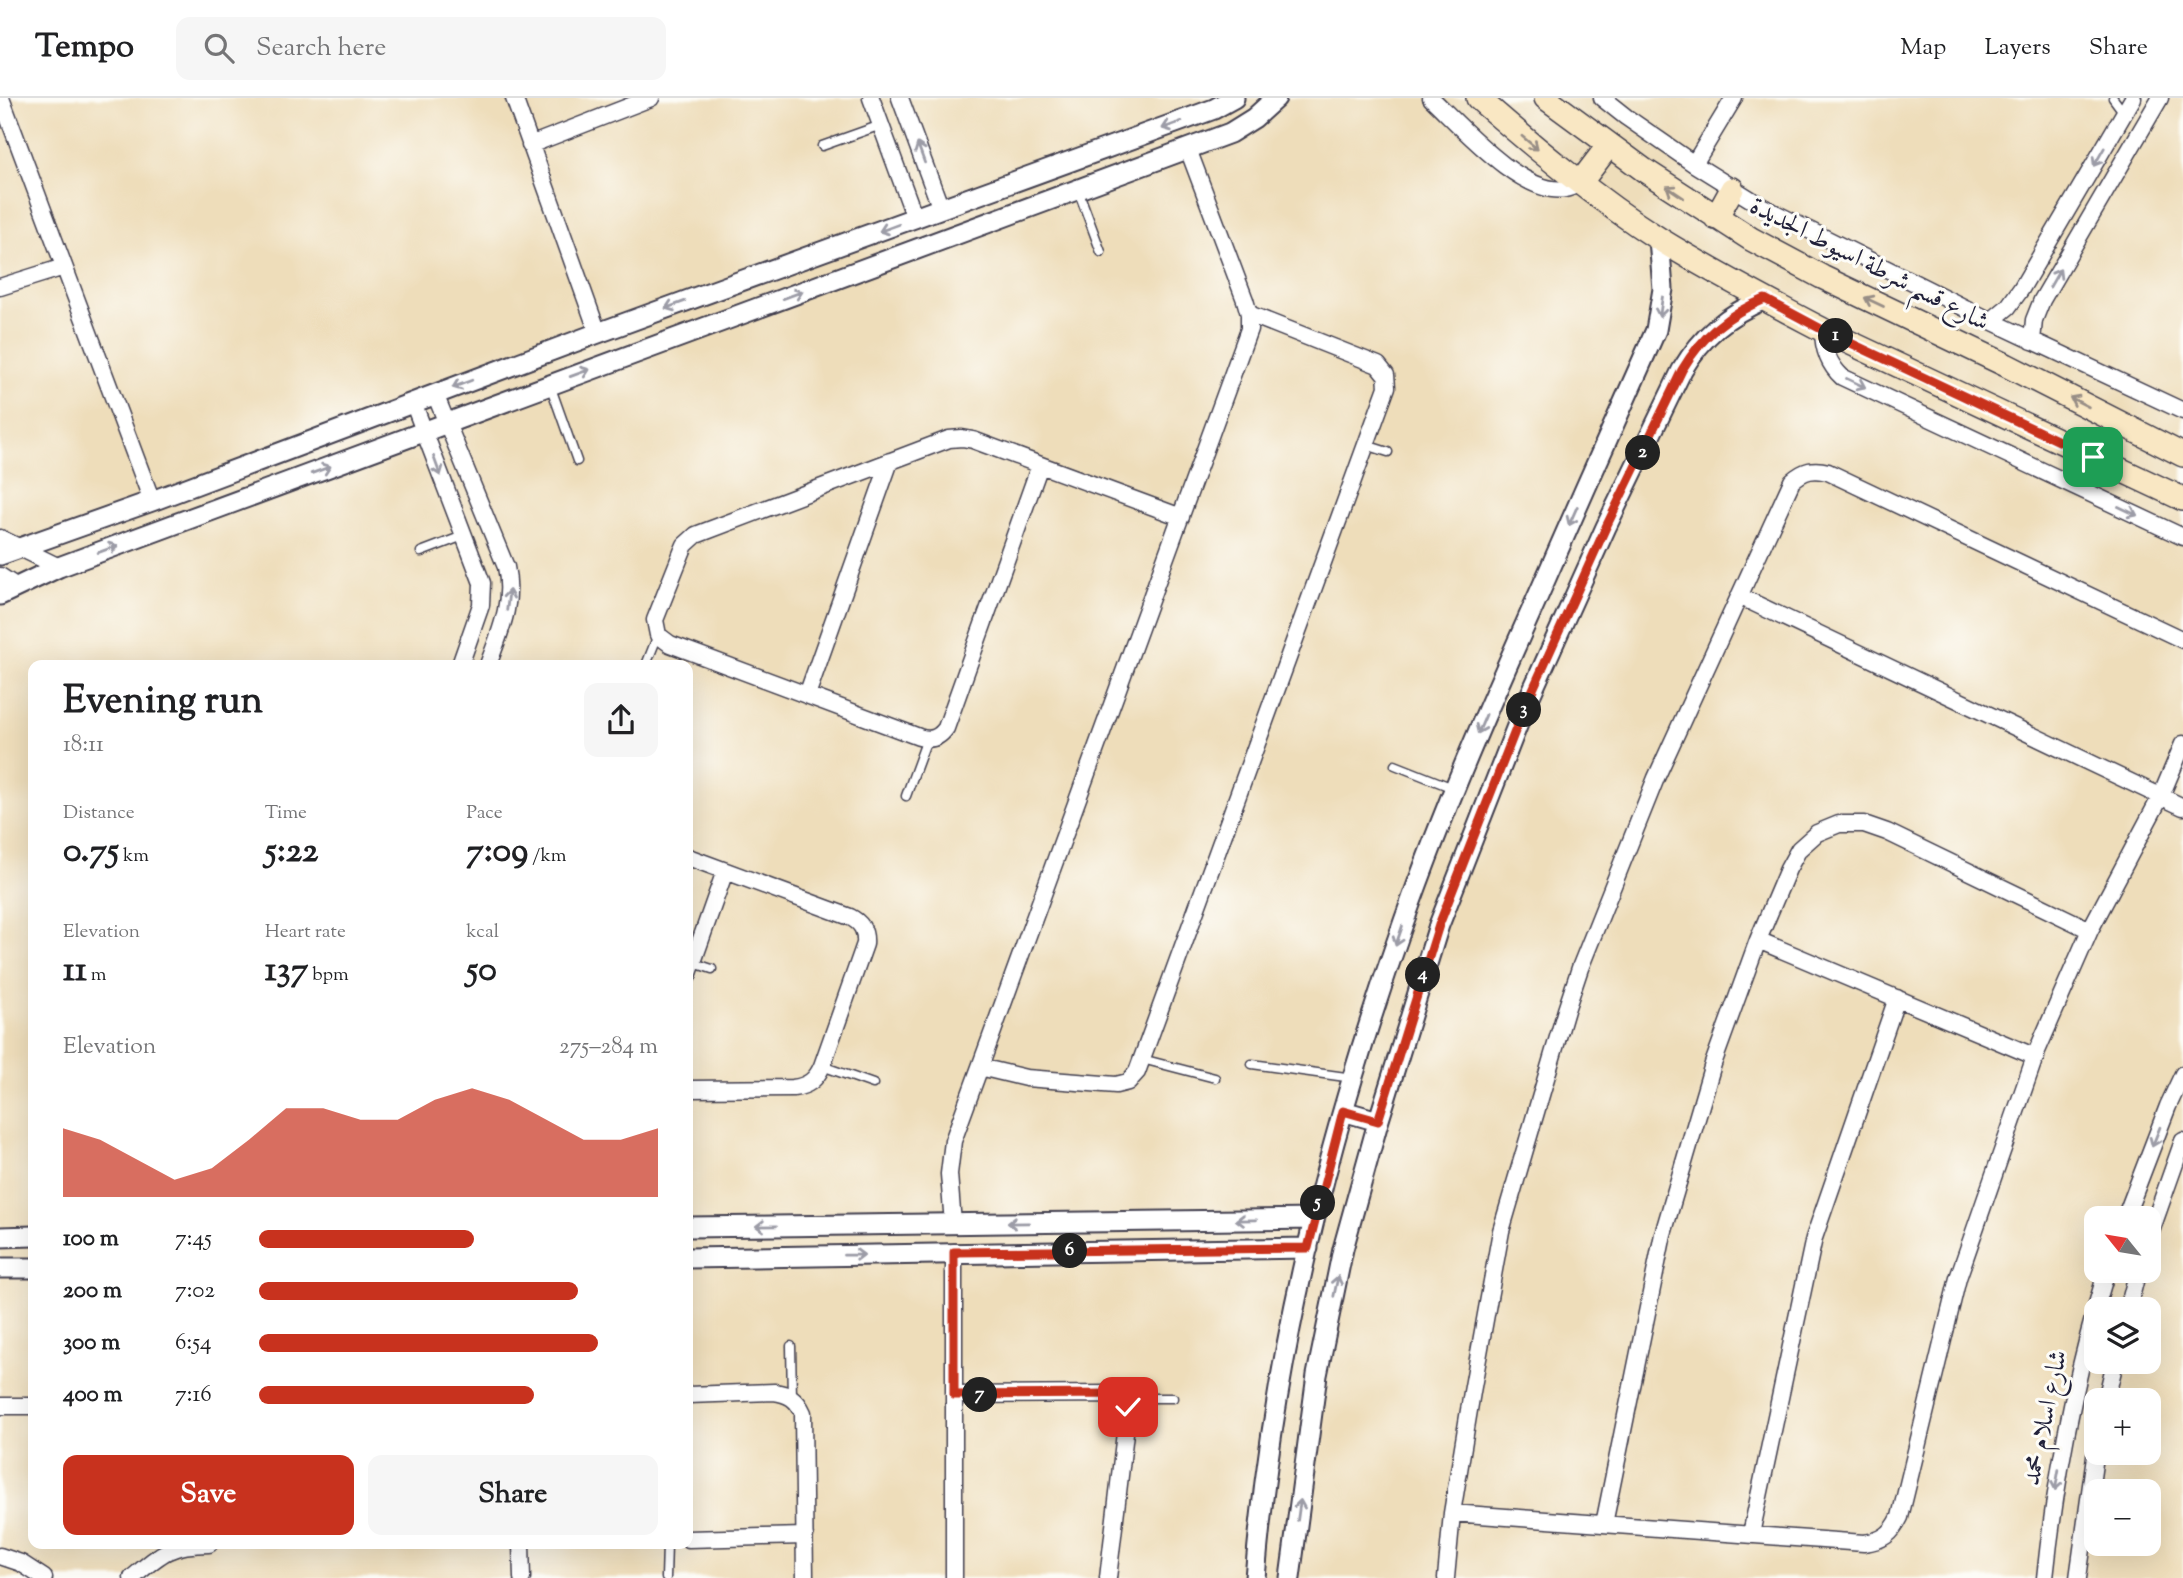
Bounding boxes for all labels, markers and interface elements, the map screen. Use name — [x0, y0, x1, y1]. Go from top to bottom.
search box — [176, 17, 666, 80]
text: Tempo — [35, 24, 134, 72]
icon: search — [200, 29, 238, 67]
text: Search here — [256, 30, 386, 67]
text: Map — [1900, 31, 1946, 65]
text: Layers — [1984, 31, 2051, 65]
text: Share — [2089, 31, 2148, 65]
one-way arrow — [1161, 120, 1183, 132]
one-way arrow — [1520, 135, 1538, 150]
one-way arrow — [914, 143, 926, 165]
one-way arrow — [2091, 147, 2105, 167]
one-way arrow — [1666, 184, 1686, 198]
street label: شارع قسم شرطة اسيوط الجديدة — [1740, 188, 1995, 346]
one-way arrow — [878, 222, 900, 235]
one-way arrow — [2048, 269, 2062, 289]
one-way arrow — [782, 287, 804, 300]
one-way arrow — [1654, 295, 1667, 318]
one-way arrow — [1864, 295, 1885, 308]
one-way arrow — [664, 300, 686, 312]
pin: 1 — [1818, 318, 1854, 354]
text: 1 — [1832, 322, 1839, 349]
one-way arrow — [568, 366, 590, 379]
one-way arrow — [1845, 377, 1866, 391]
one-way arrow — [451, 379, 473, 392]
one-way arrow — [2069, 394, 2089, 408]
pin — [2063, 427, 2123, 487]
pin: 2 — [1626, 436, 1660, 470]
icon: arrive — [2074, 438, 2112, 476]
text: 2 — [1638, 439, 1647, 466]
one-way arrow — [432, 455, 444, 477]
one-way arrow — [309, 462, 331, 475]
one-way arrow — [1566, 505, 1579, 526]
one-way arrow — [2117, 505, 2138, 518]
one-way arrow — [96, 542, 118, 554]
one-way arrow — [502, 589, 515, 612]
text: Evening run — [63, 676, 263, 730]
button: share — [584, 683, 658, 757]
pin: 3 — [1506, 692, 1542, 728]
text: 3 — [1520, 696, 1527, 723]
one-way arrow — [1475, 713, 1488, 735]
text: 18:11 — [63, 729, 104, 762]
text: Distance — [63, 800, 135, 827]
text: Time — [265, 800, 307, 827]
text: Pace — [466, 800, 503, 827]
text: 0.75 — [63, 827, 119, 878]
text: 5:22 — [265, 827, 319, 878]
text: 7:09 — [466, 827, 528, 878]
text: km — [119, 843, 149, 870]
text: /km — [528, 843, 567, 870]
text: Elevation — [63, 919, 140, 946]
text: Heart rate — [265, 919, 346, 946]
text: kcal — [466, 919, 499, 946]
one-way arrow — [1392, 925, 1405, 947]
text: 11 — [63, 946, 87, 997]
text: 137 — [265, 946, 308, 997]
text: 50 — [466, 946, 497, 997]
pin: 4 — [1406, 958, 1440, 992]
text: 4 — [1418, 961, 1427, 988]
text: m — [87, 962, 107, 989]
text: bpm — [308, 962, 349, 989]
text: Elevation — [63, 1031, 156, 1064]
text: 275–284 m — [559, 1031, 658, 1064]
one-way arrow — [2148, 1125, 2161, 1147]
pin: 5 — [1300, 1186, 1336, 1220]
text: 5 — [1314, 1189, 1321, 1216]
north arrow — [2084, 1206, 2161, 1283]
map controls — [2084, 1206, 2161, 1556]
one-way arrow — [1235, 1213, 1258, 1227]
one-way arrow — [1007, 1216, 1030, 1230]
one-way arrow — [755, 1220, 778, 1233]
text: 100 m — [63, 1223, 119, 1256]
text: 7:45 — [175, 1223, 212, 1256]
pin: 6 — [1052, 1234, 1088, 1268]
text: 6 — [1065, 1237, 1074, 1264]
one-way arrow — [842, 1248, 865, 1261]
text: 200 m — [63, 1275, 122, 1308]
text: 7:02 — [175, 1275, 215, 1308]
one-way arrow — [1329, 1275, 1343, 1298]
button: layers — [2084, 1297, 2161, 1374]
text: 300 m — [63, 1327, 120, 1360]
text: 6:54 — [175, 1327, 212, 1360]
street label: شارع اسلام محمد — [2014, 1347, 2080, 1490]
pin — [1098, 1377, 1158, 1437]
pin: 7 — [962, 1378, 998, 1412]
text: 400 m — [63, 1379, 123, 1412]
text: 7:16 — [175, 1379, 212, 1412]
text: 7 — [975, 1381, 984, 1408]
icon: check — [1109, 1388, 1147, 1426]
button: + — [2084, 1388, 2161, 1465]
button: Save — [63, 1455, 354, 1535]
button: Share — [368, 1455, 658, 1535]
one-way arrow — [2050, 1468, 2064, 1491]
button: − — [2084, 1479, 2161, 1556]
one-way arrow — [1292, 1500, 1305, 1522]

